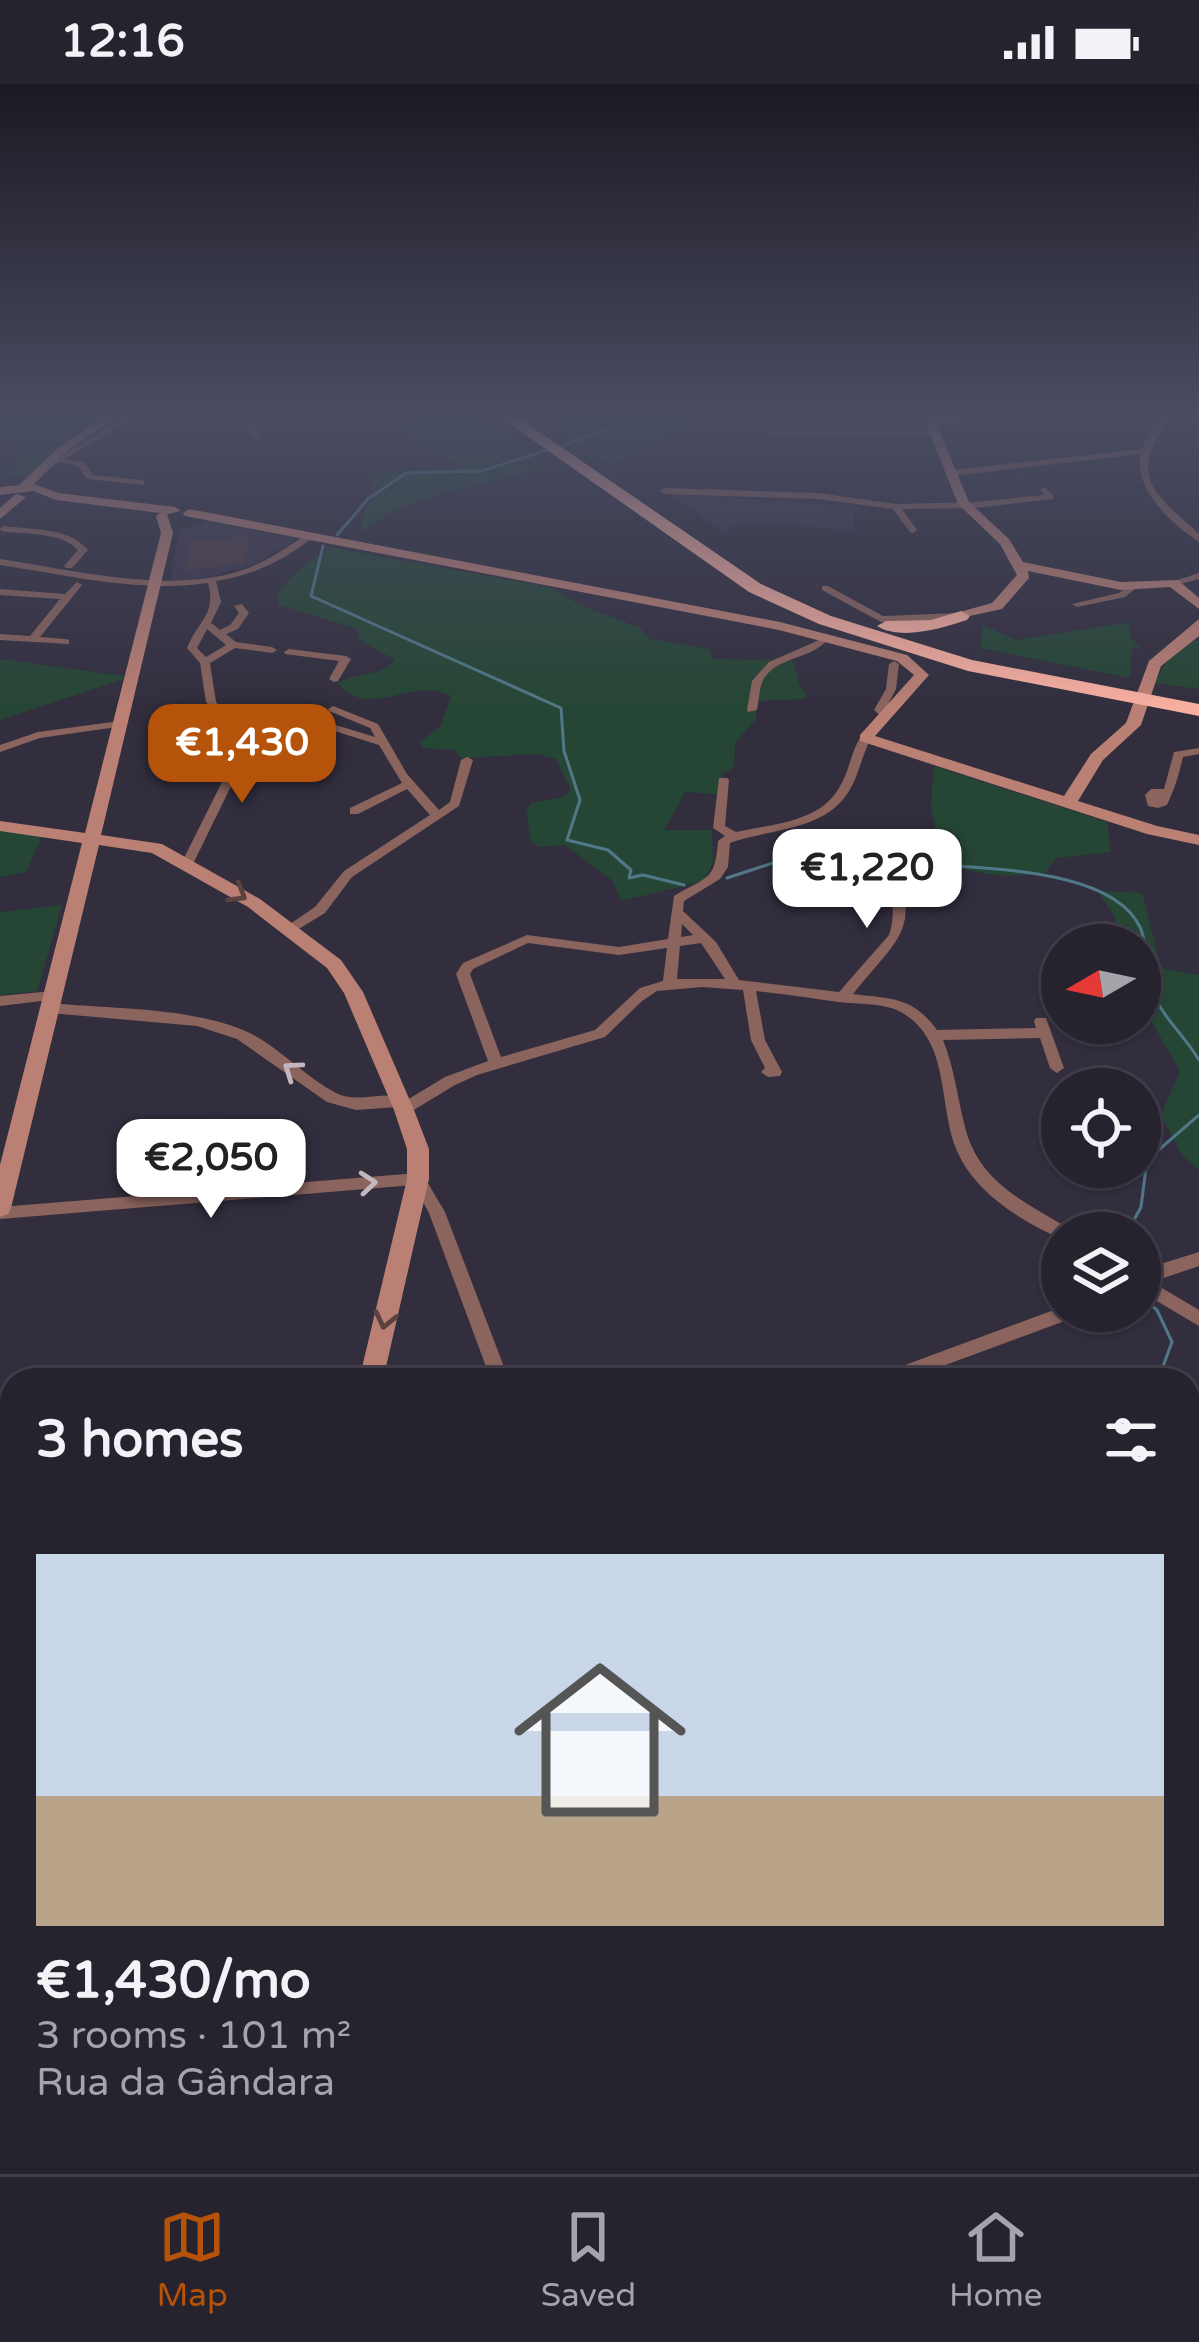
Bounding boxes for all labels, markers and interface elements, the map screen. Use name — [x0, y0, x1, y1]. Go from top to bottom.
text: 12:16 — [60, 15, 185, 69]
pin: €1,430 — [144, 704, 340, 806]
text: €1,430 — [175, 719, 309, 766]
pin: €1,220 — [769, 829, 965, 931]
text: €1,220 — [800, 844, 934, 891]
one-way arrow — [225, 880, 247, 902]
north arrow — [1041, 924, 1161, 1044]
map controls — [1041, 924, 1161, 1332]
one-way arrow — [284, 1062, 306, 1084]
button: locate — [1041, 1068, 1161, 1188]
pin: €2,050 — [113, 1119, 309, 1221]
text: €2,050 — [144, 1134, 278, 1181]
one-way arrow — [359, 1170, 378, 1196]
button: layers — [1041, 1212, 1161, 1332]
one-way arrow — [374, 1310, 399, 1330]
icon: filters — [1098, 1407, 1164, 1473]
text: 3 homes — [36, 1409, 244, 1471]
icon: home — [492, 1632, 708, 1848]
text: €1,430/mo — [36, 1950, 311, 2012]
text: 3 rooms · 101 m² — [36, 2012, 351, 2059]
text: Rua da Gândara — [36, 2059, 335, 2106]
tab: Map — [156, 2204, 228, 2315]
tab: Saved — [541, 2204, 636, 2315]
tab: Home — [949, 2204, 1043, 2315]

